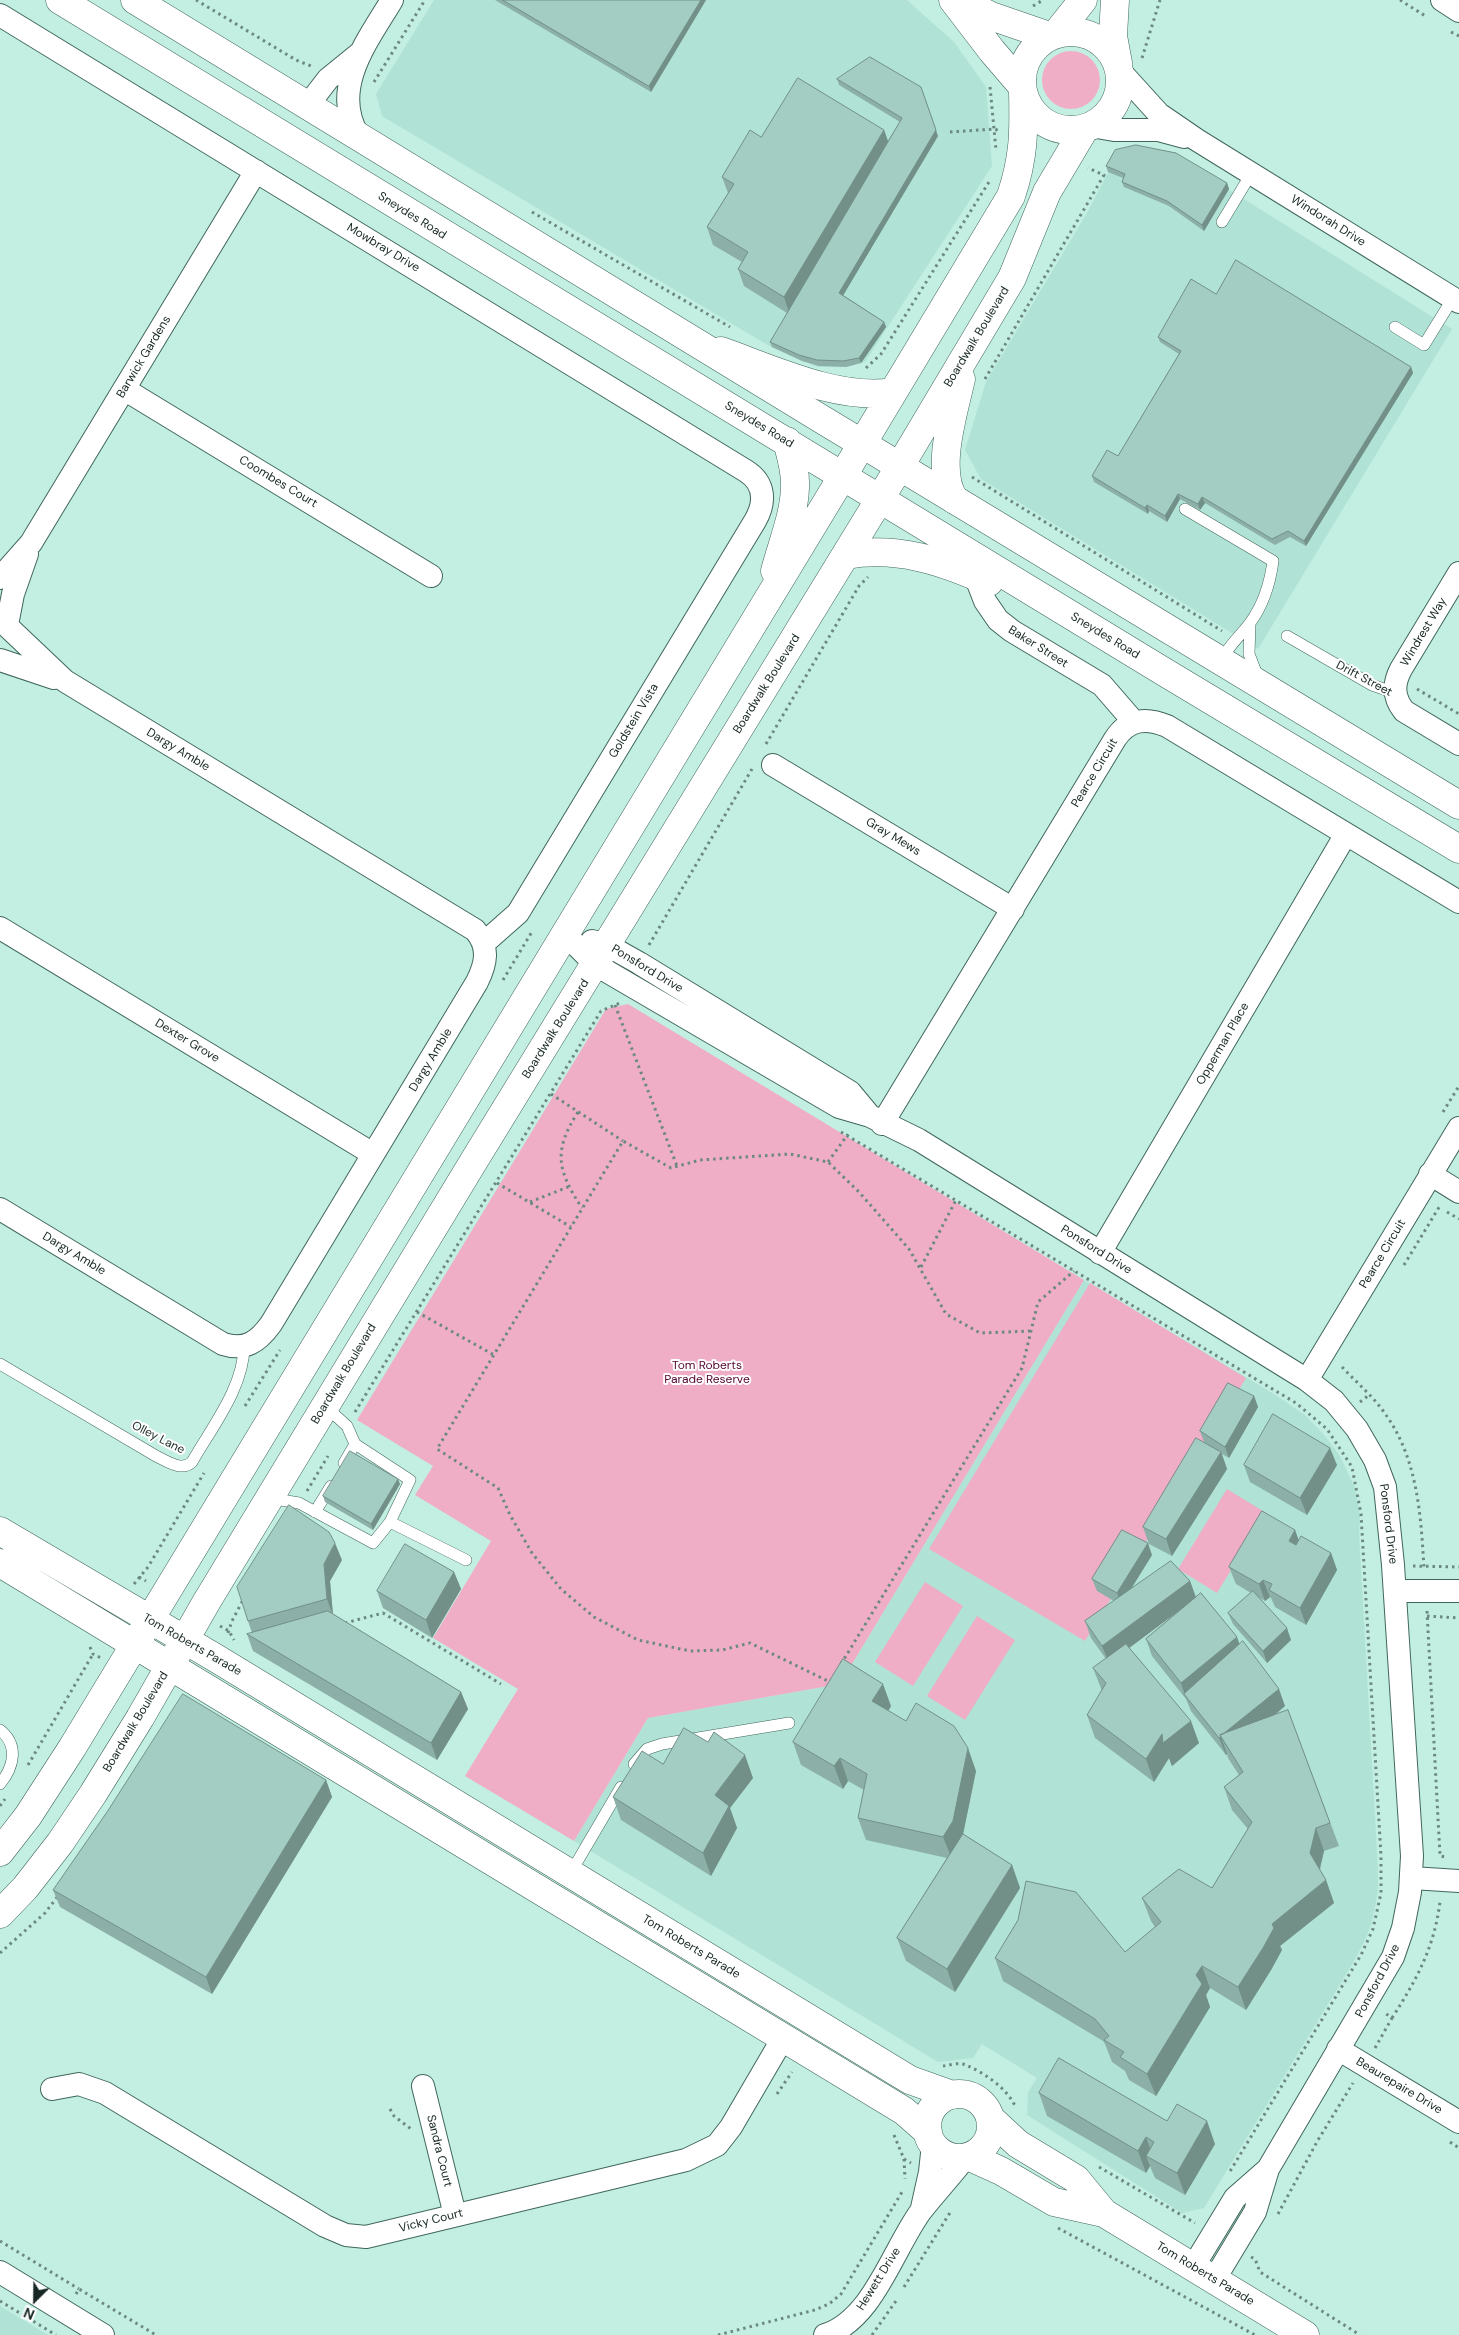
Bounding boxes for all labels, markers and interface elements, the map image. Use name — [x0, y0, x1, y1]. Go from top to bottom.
street label: Sneydes Road — [375, 189, 449, 243]
street label: Windorah Drive — [1288, 192, 1368, 250]
street label: Mowbray Drive — [344, 221, 422, 275]
street label: Boardwalk Boulevard — [941, 284, 1013, 390]
street label: Barwick Gardens — [114, 313, 174, 401]
street label: Sneydes Road — [722, 399, 796, 451]
street label: Coombes Court — [236, 453, 320, 511]
street label: Windrest Way — [1398, 595, 1450, 669]
street label: Sneydes Road — [1068, 610, 1142, 662]
street label: Baker Street — [1005, 623, 1071, 671]
street label: Boardwalk Boulevard — [730, 632, 804, 736]
street label: Drift Street — [1333, 658, 1395, 700]
street label: Goldstein Vista — [606, 681, 662, 761]
street label: Dargy Amble — [144, 725, 212, 775]
street label: Pearce Circuit — [1069, 736, 1121, 810]
street label: Gray Mews — [863, 815, 923, 859]
street label: Ponsford Drive — [609, 942, 685, 996]
street label: Boardwalk Boulevard — [519, 977, 593, 1081]
street label: Opperman Place — [1194, 1000, 1252, 1088]
street label: Dexter Grove — [152, 1016, 222, 1066]
street label: Dargy Amble — [406, 1026, 456, 1094]
street label: Pearce Circuit — [1357, 1217, 1409, 1291]
street label: Ponsford Drive — [1058, 1222, 1134, 1278]
street label: Dargy Amble — [40, 1229, 108, 1279]
street label: Boardwalk Boulevard — [308, 1321, 380, 1427]
park label: Tom Roberts Parade Reserve — [664, 1359, 750, 1387]
street label: Olley Lane — [129, 1419, 187, 1457]
street label: Ponsford Drive — [1376, 1483, 1400, 1565]
street label: Tom Roberts Parade — [140, 1611, 244, 1679]
street label: Boardwalk Boulevard — [100, 1669, 172, 1775]
street label: Tom Roberts Parade — [639, 1912, 743, 1982]
street label: Ponsford Drive — [1353, 1942, 1403, 2020]
street label: Beaurepaire Drive — [1353, 2055, 1445, 2117]
street label: Sandra Court — [423, 2113, 455, 2189]
street label: Vicky Court — [398, 2206, 464, 2236]
street label: Tom Roberts Parade — [1153, 2239, 1257, 2309]
street label: Hewett Drive — [854, 2245, 904, 2313]
north arrow — [10, 2275, 60, 2325]
text: N — [21, 2304, 37, 2324]

